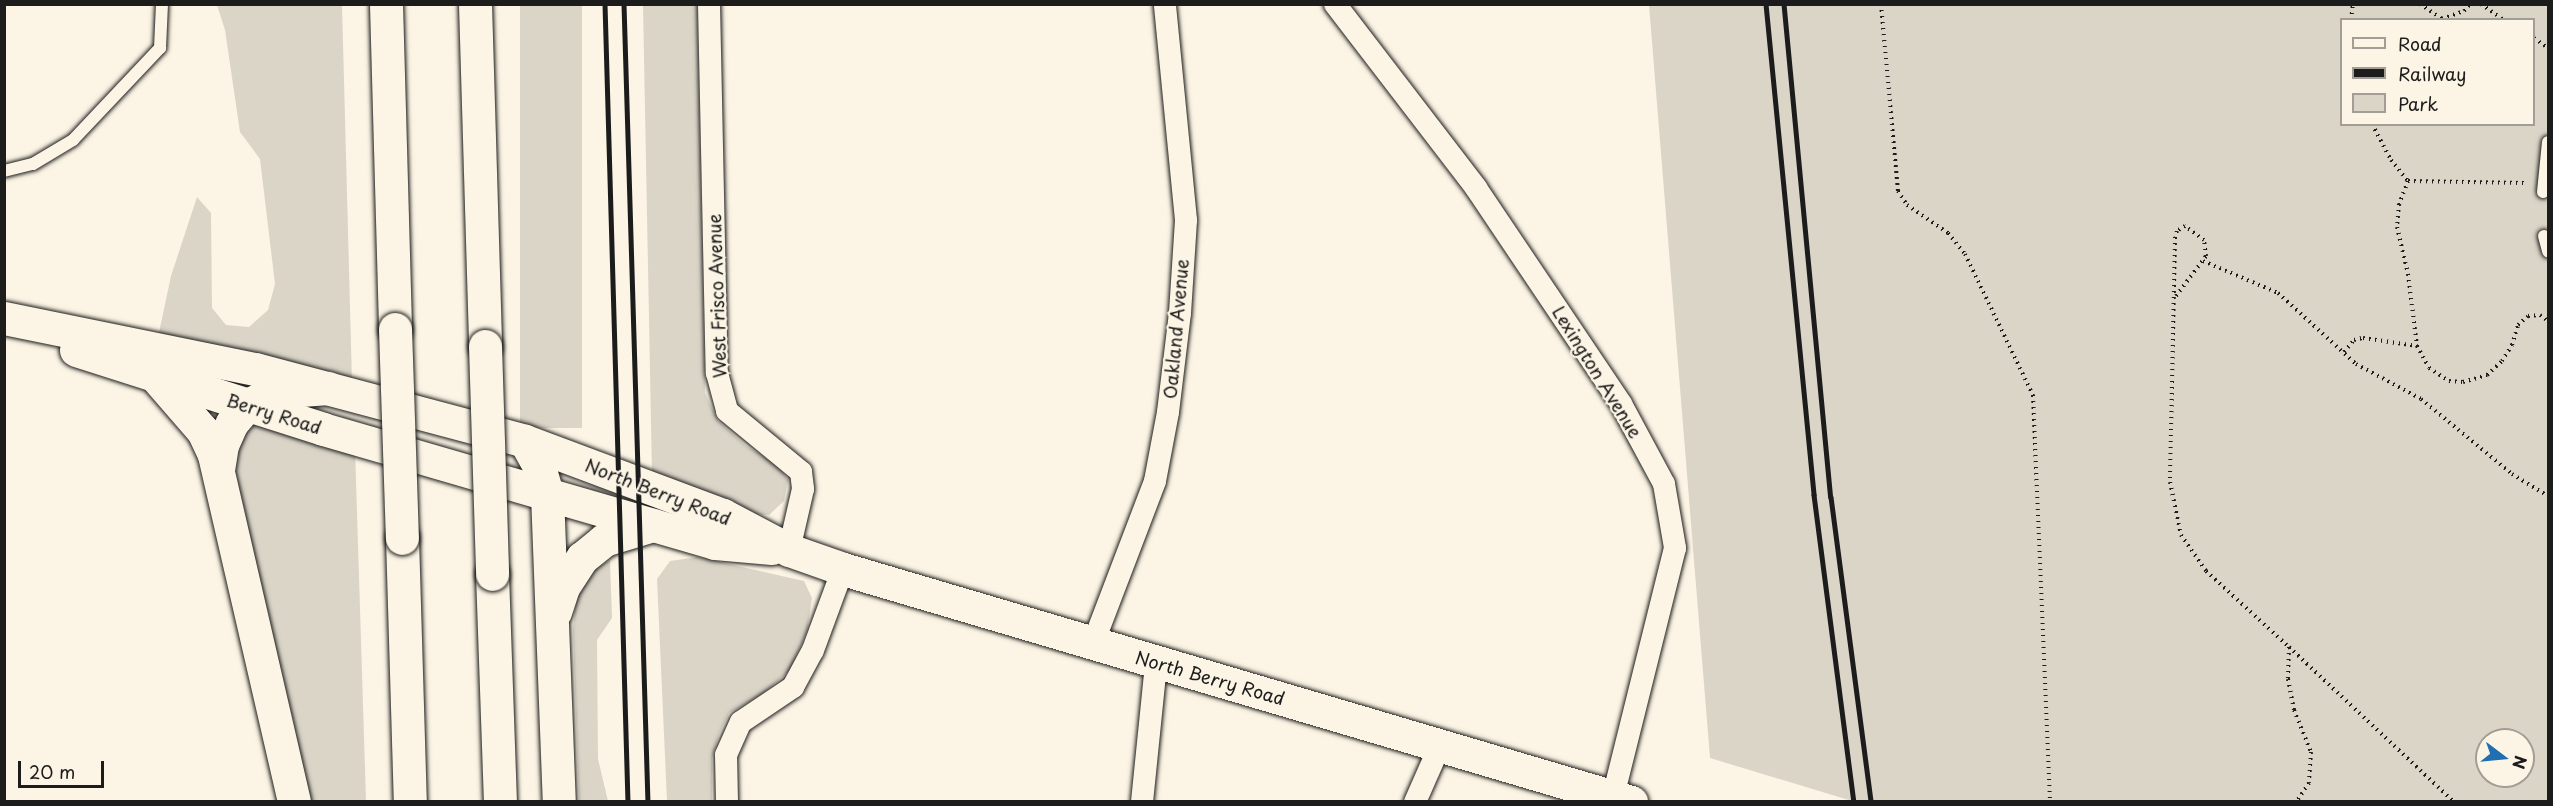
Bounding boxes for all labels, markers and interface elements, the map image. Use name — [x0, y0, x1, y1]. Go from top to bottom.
legend — [2340, 18, 2535, 126]
text: Road — [2398, 30, 2442, 57]
text: Railway — [2398, 60, 2466, 87]
text: Park — [2398, 90, 2438, 117]
street label: West Frisco Avenue — [703, 213, 731, 379]
street label: Oakland Avenue — [1159, 258, 1193, 400]
street label: Lexington Avenue — [1548, 303, 1646, 441]
street label: Berry Road — [224, 389, 324, 439]
street label: North Berry Road — [582, 454, 734, 530]
street label: North Berry Road — [1133, 646, 1287, 710]
north arrow — [2475, 728, 2535, 788]
scale bar — [21, 749, 106, 787]
text: N — [2507, 753, 2534, 772]
text: 20 m — [29, 758, 75, 785]

